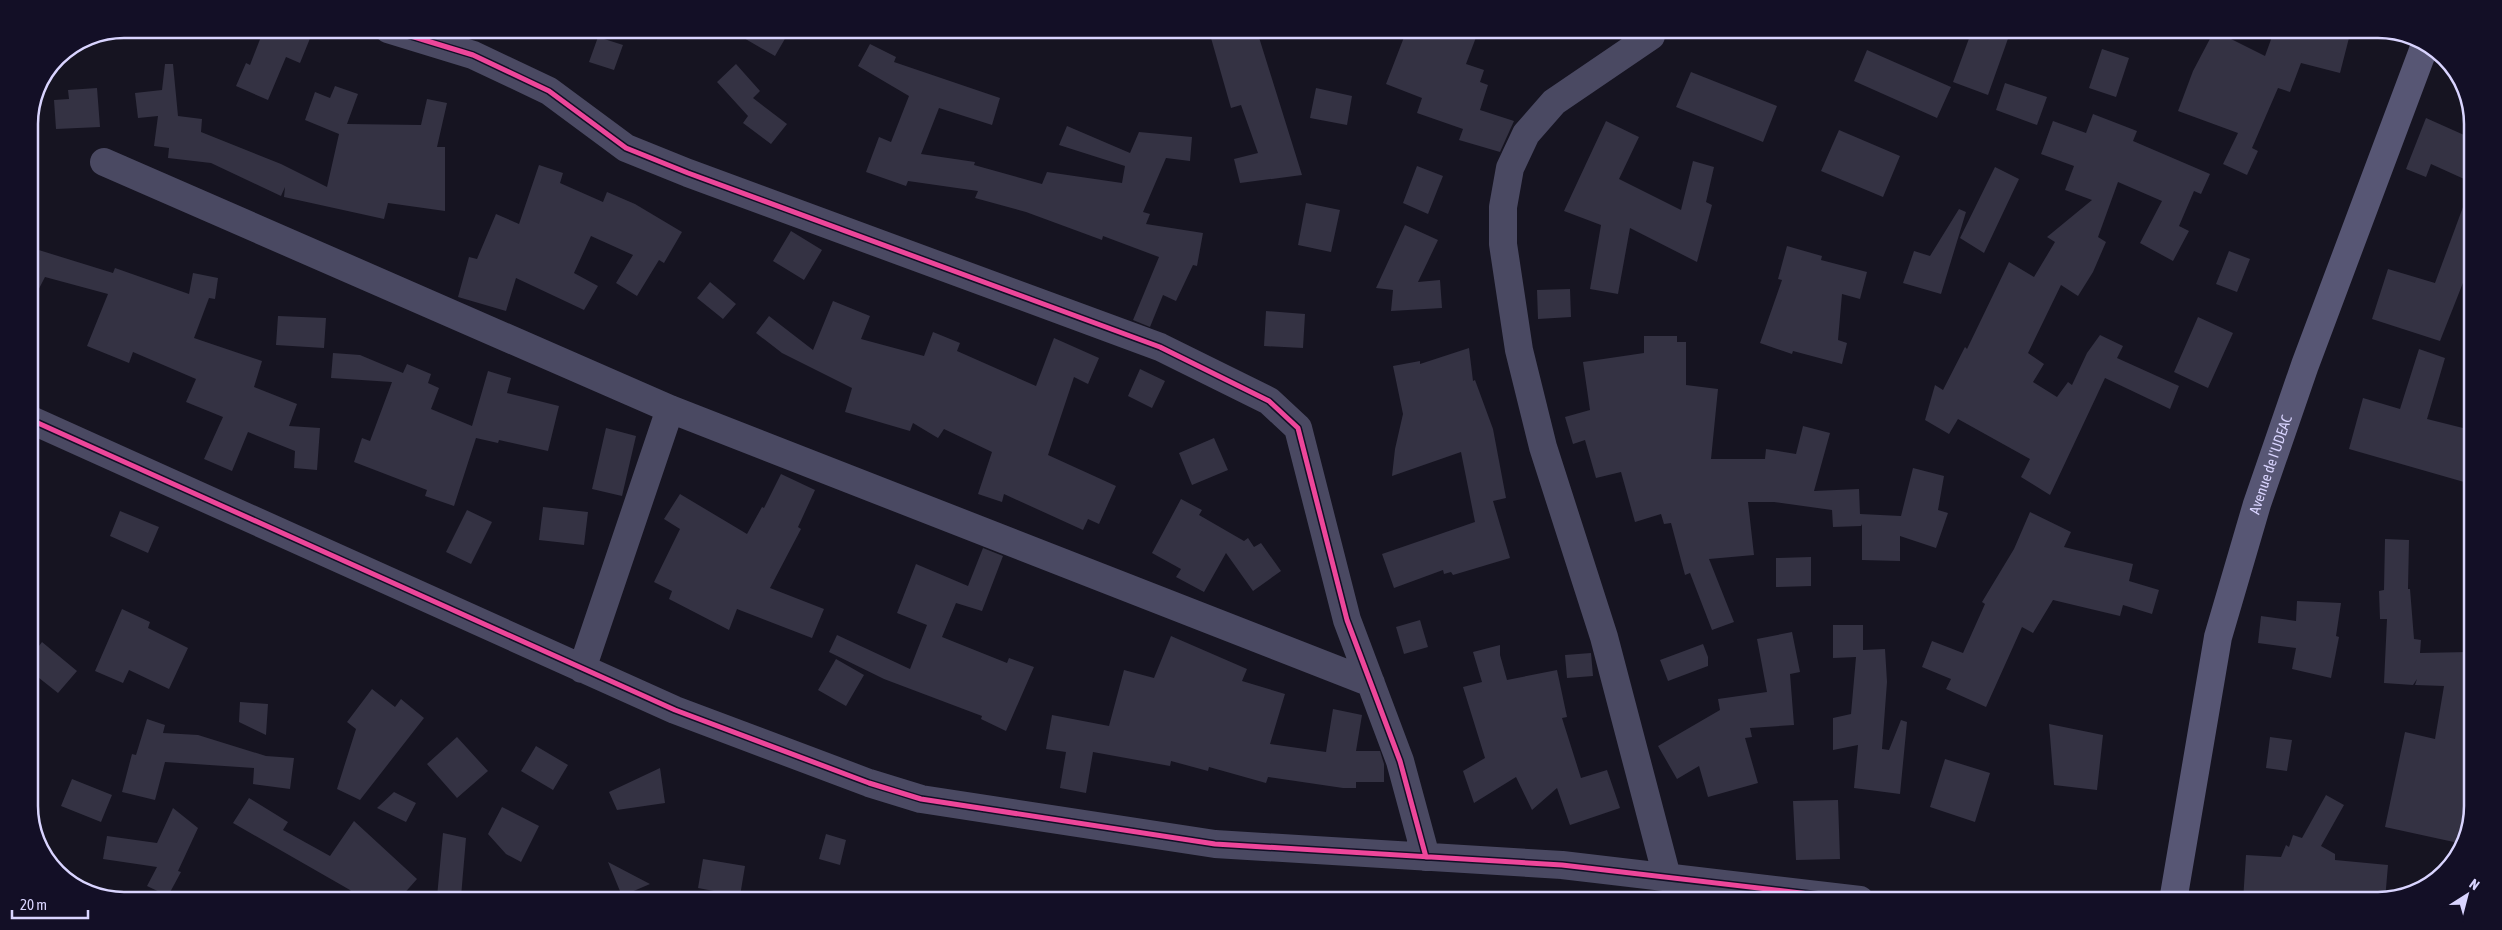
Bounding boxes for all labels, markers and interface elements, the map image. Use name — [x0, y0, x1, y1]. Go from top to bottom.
street label: Avenue de I'UDEAC — [2245, 413, 2295, 516]
north arrow — [2442, 870, 2492, 920]
text: N — [2467, 876, 2483, 893]
scale bar — [12, 888, 89, 920]
text: 20 m — [20, 896, 47, 913]

